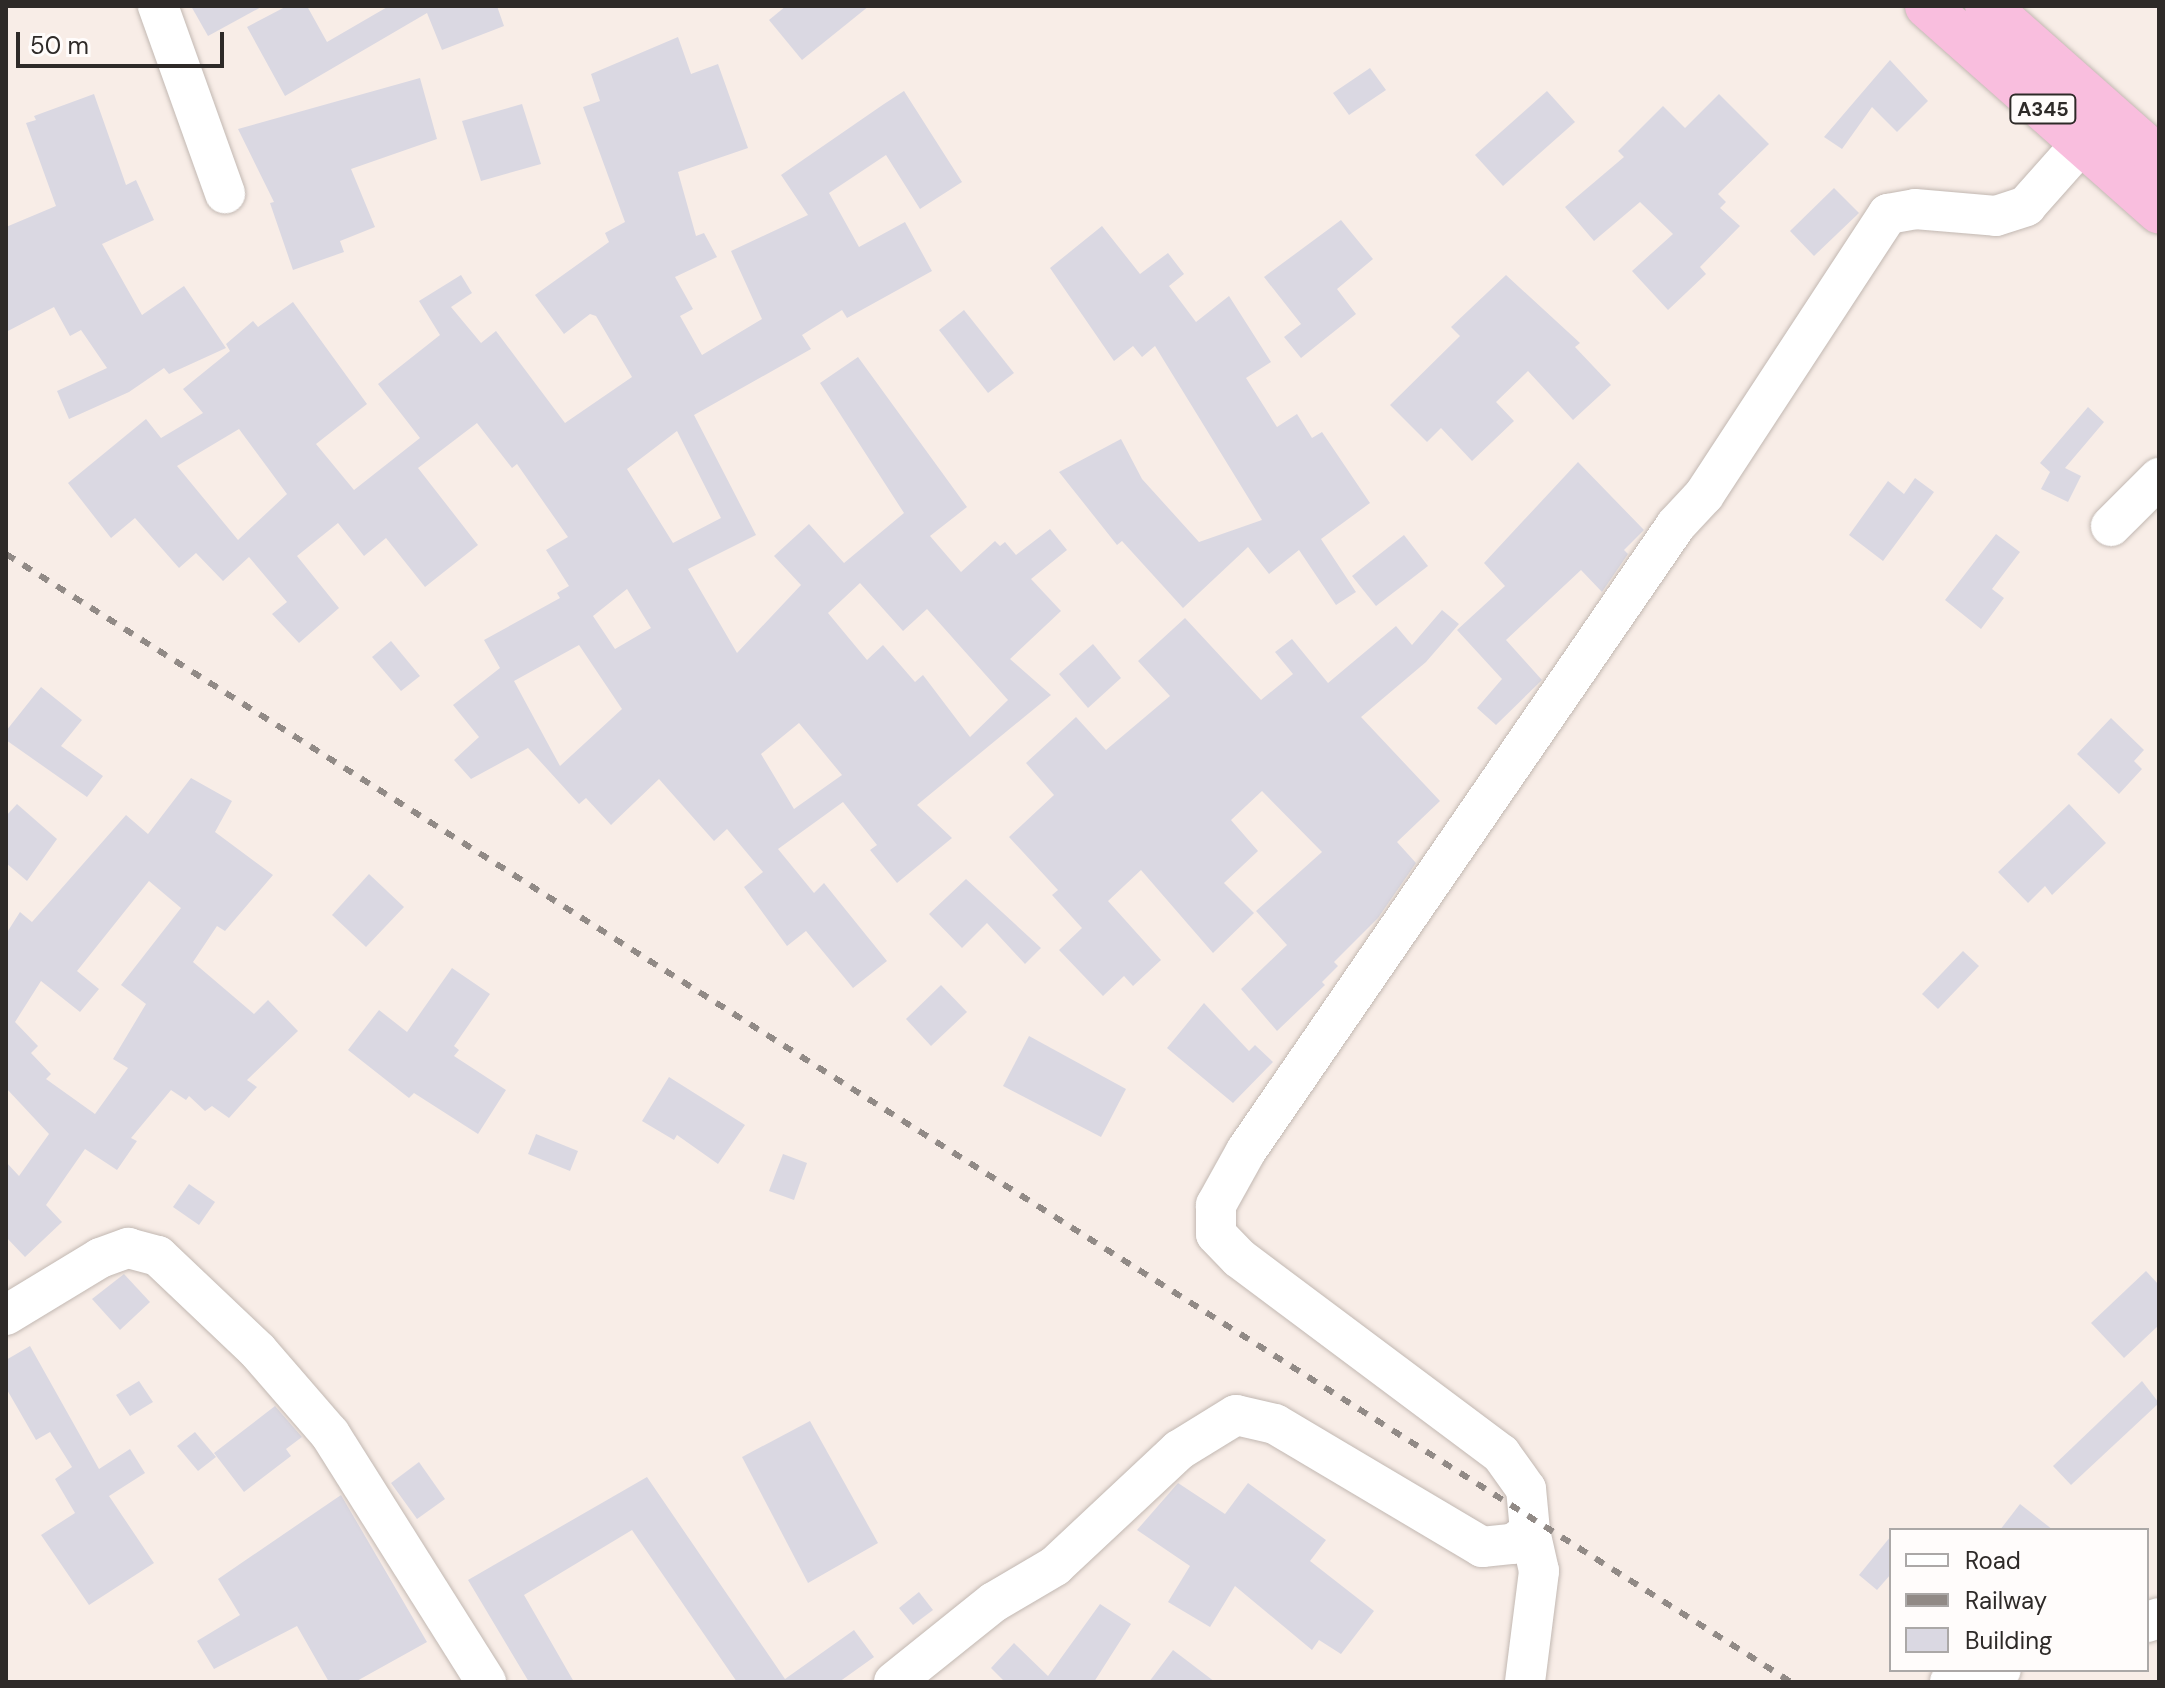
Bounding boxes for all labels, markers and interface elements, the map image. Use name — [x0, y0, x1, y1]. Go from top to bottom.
scale bar — [20, 16, 228, 66]
text: 50 m — [30, 30, 89, 61]
road number: A345 — [2009, 93, 2077, 125]
legend — [1889, 1528, 2149, 1672]
text: Road — [1965, 1545, 2021, 1576]
text: Railway — [1965, 1585, 2047, 1616]
text: Building — [1965, 1625, 2052, 1656]

